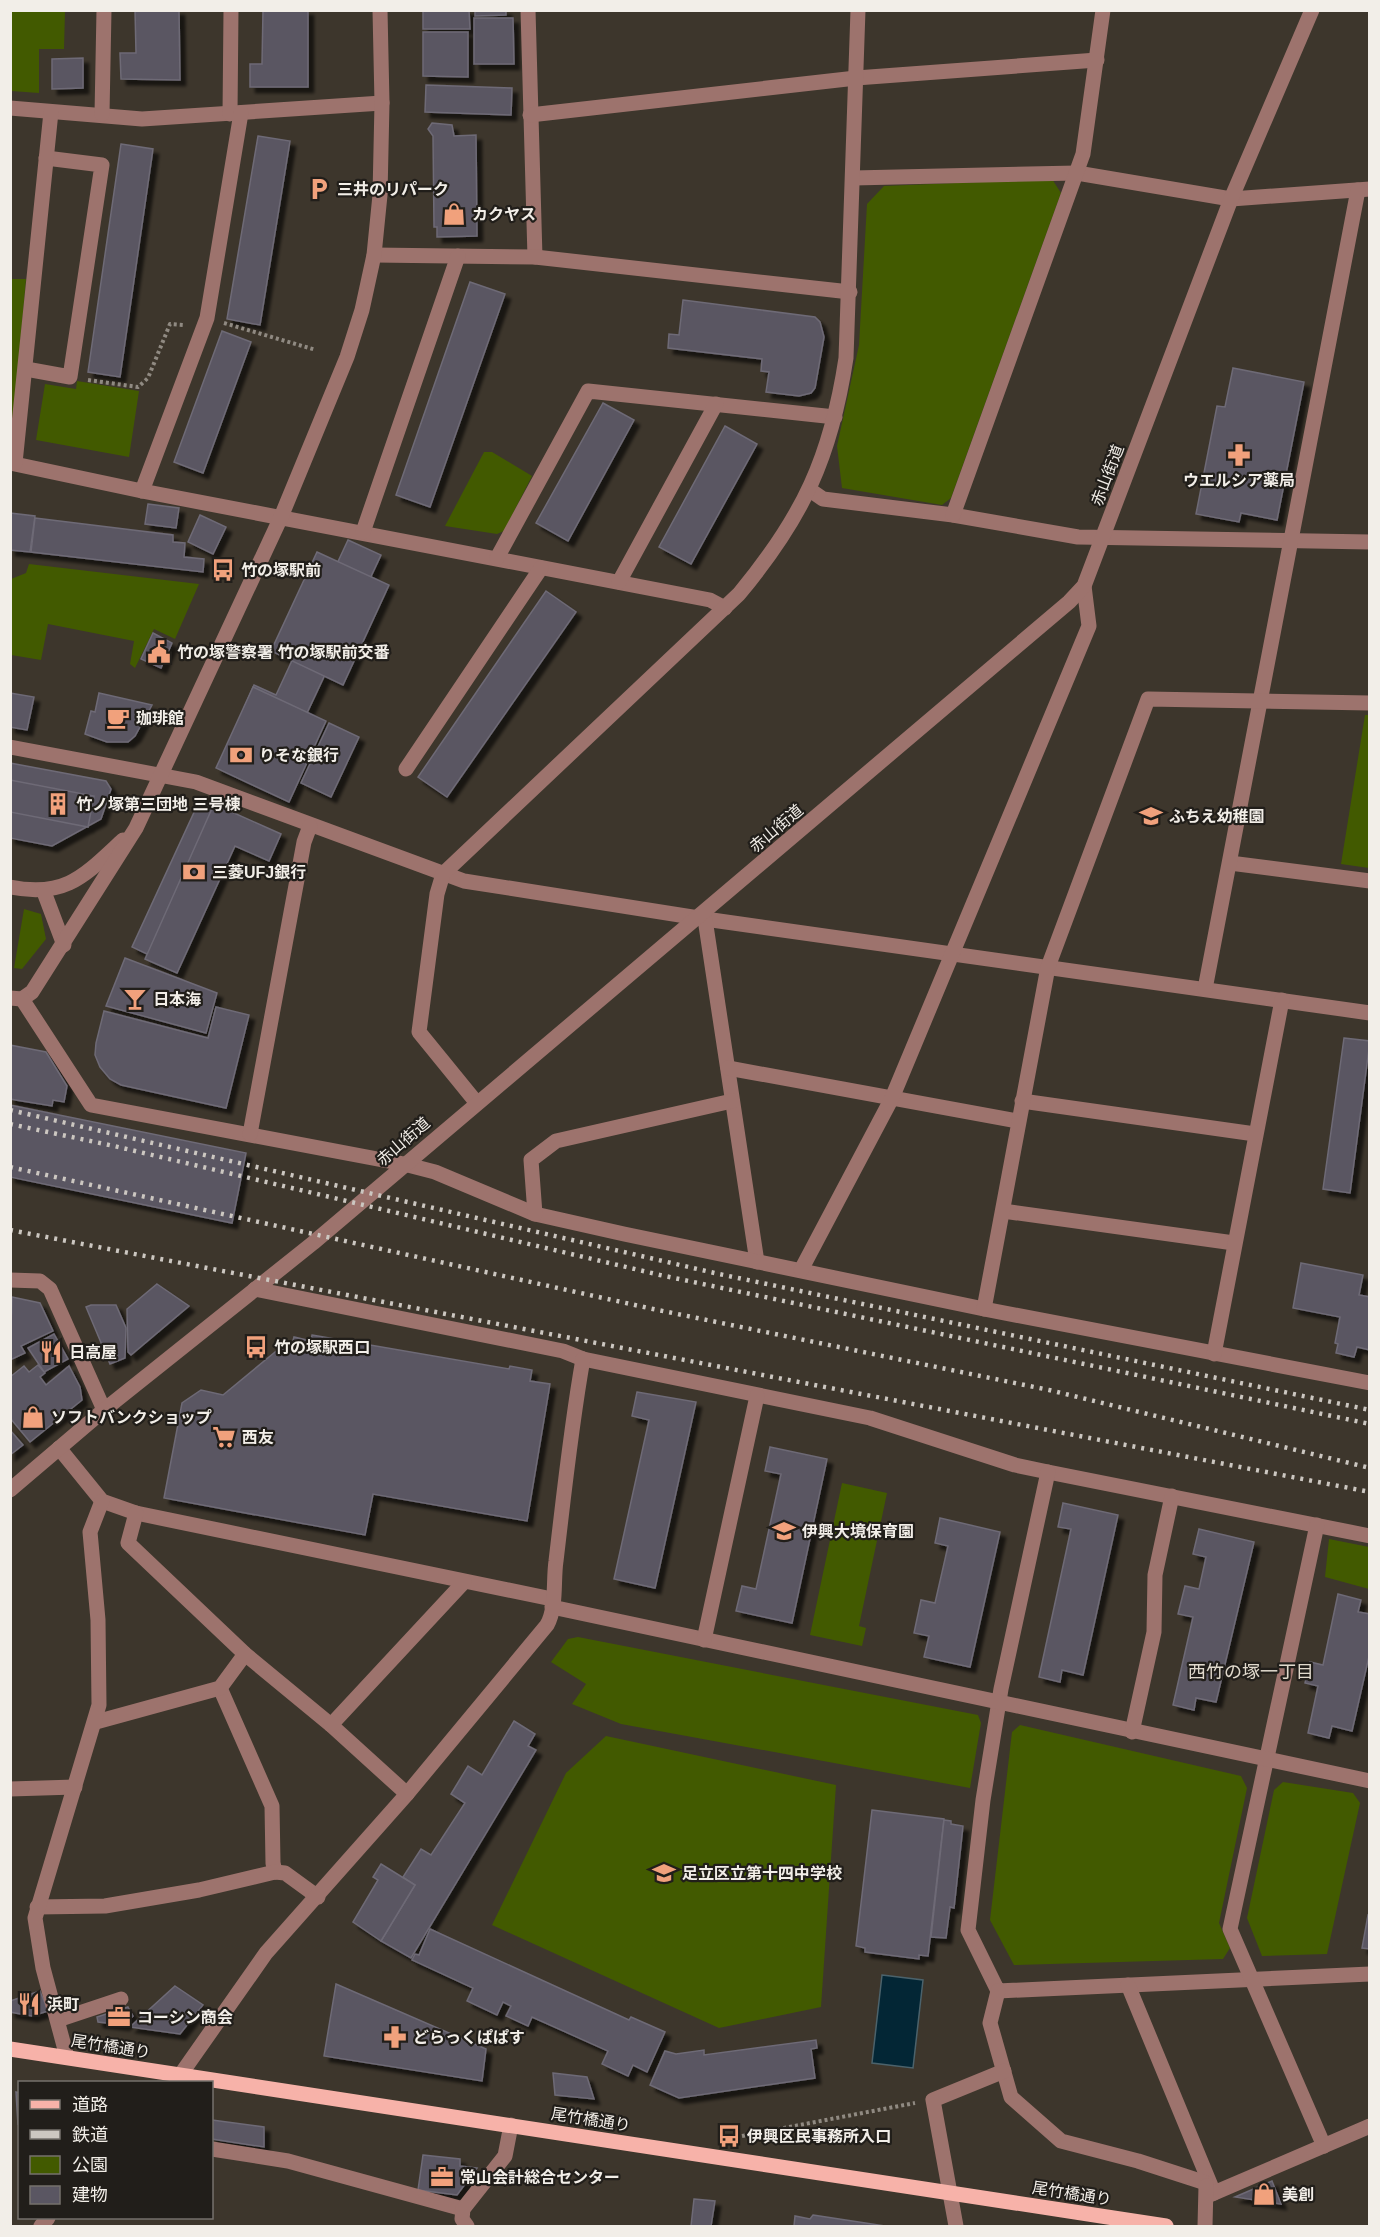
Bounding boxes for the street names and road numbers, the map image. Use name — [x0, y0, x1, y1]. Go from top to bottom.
street label: 赤山街道 — [1088, 442, 1127, 508]
street label: 赤山街道 — [746, 801, 806, 855]
street label: 赤山街道 — [374, 1114, 433, 1169]
street label: 尾竹橋通り — [70, 2032, 152, 2061]
street label: 尾竹橋通り — [550, 2105, 632, 2134]
street label: 尾竹橋通り — [1031, 2179, 1113, 2208]

